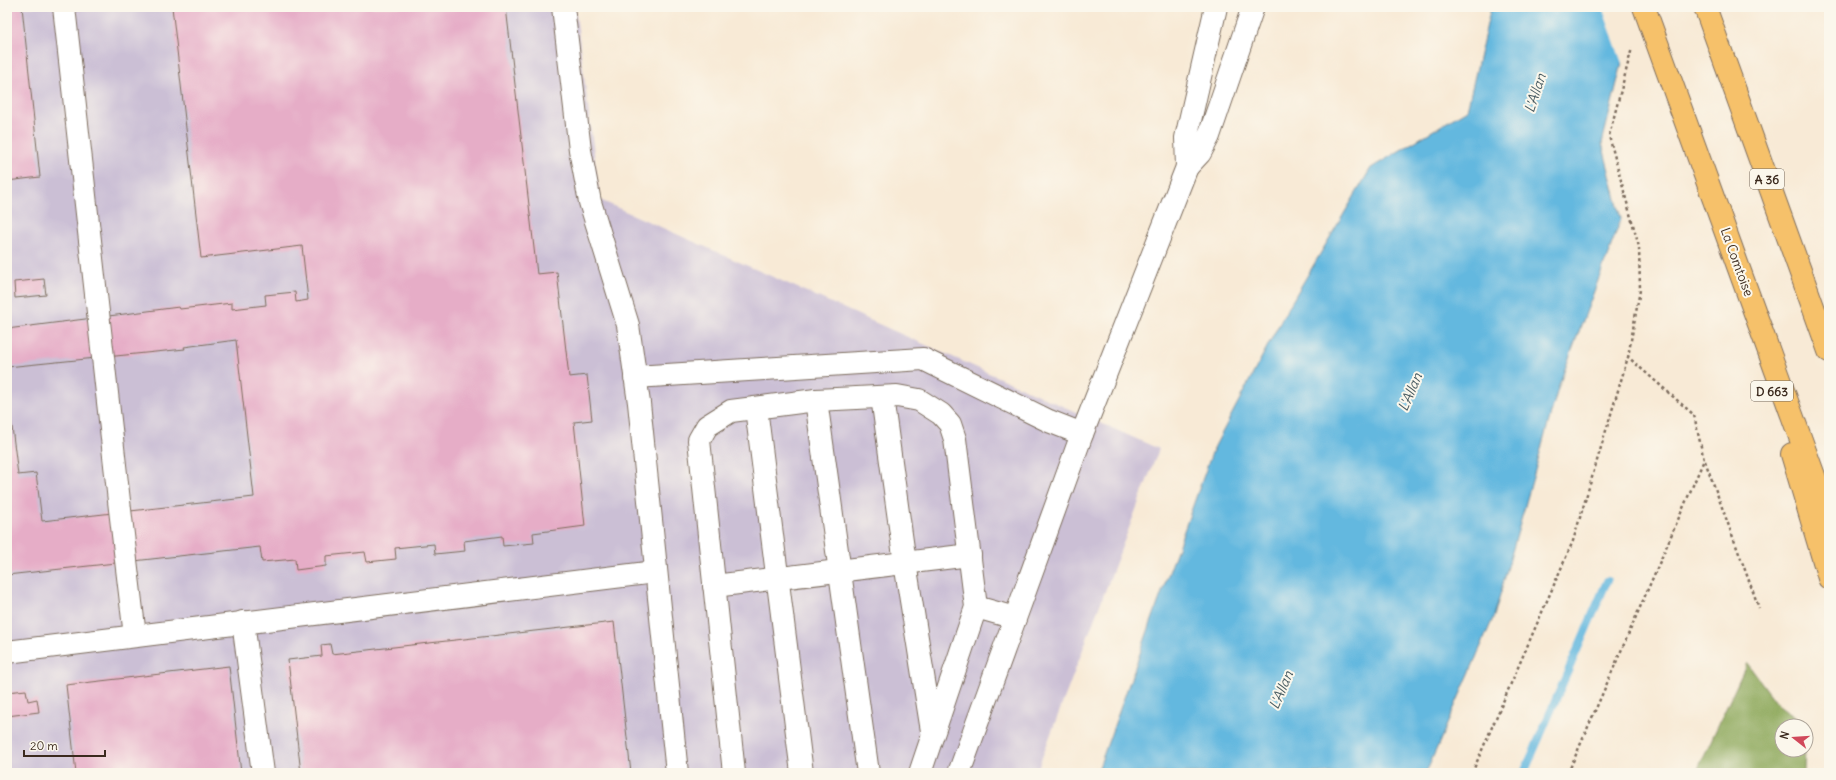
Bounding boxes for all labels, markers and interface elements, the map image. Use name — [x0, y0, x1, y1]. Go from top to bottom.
water label: L'Allan — [1520, 70, 1550, 115]
road number: A 36 — [1750, 169, 1784, 189]
street label: La Comtoise — [1717, 225, 1757, 299]
water label: L'Allan — [1394, 369, 1426, 414]
road number: D 663 — [1751, 381, 1793, 401]
water label: L'Allan — [1265, 667, 1297, 712]
north arrow — [1774, 718, 1814, 758]
text: N — [1777, 729, 1792, 741]
scale bar — [24, 732, 105, 758]
text: 20 m — [30, 738, 58, 753]

